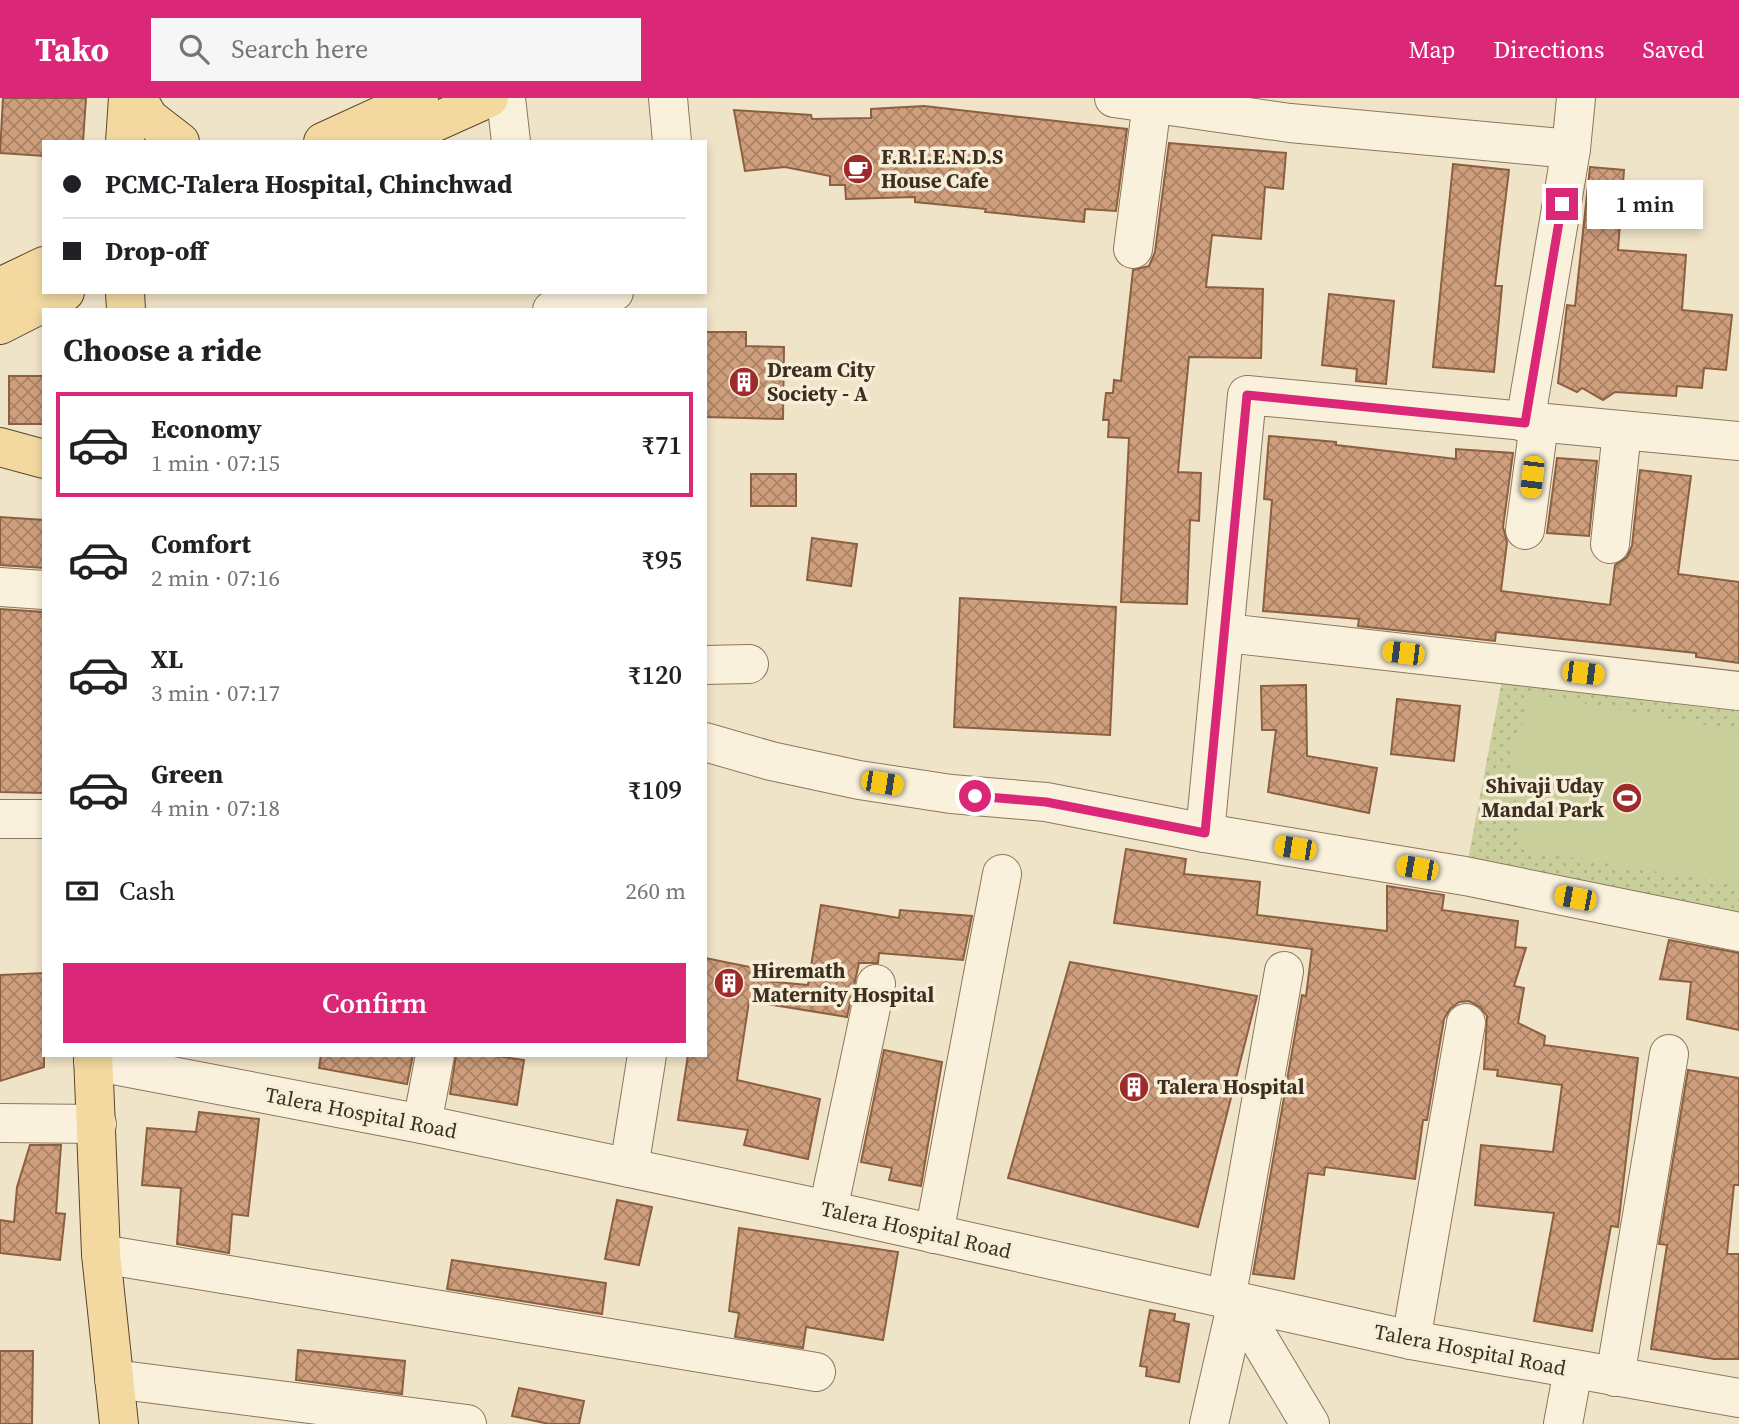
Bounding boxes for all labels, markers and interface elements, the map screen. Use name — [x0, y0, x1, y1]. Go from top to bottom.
search box — [151, 18, 641, 81]
text: Tako — [35, 27, 109, 72]
icon: search — [175, 30, 213, 68]
text: Search here — [231, 31, 368, 67]
text: Map — [1408, 33, 1455, 66]
text: Directions — [1493, 33, 1604, 66]
text: Saved — [1642, 33, 1704, 66]
place label: F.R.I.E.N.D.S House Cafe — [881, 142, 1003, 195]
cafe icon: F.R.I.E.N.D.S House Cafe — [841, 152, 875, 186]
text: PCMC-Talera Hospital, Chinchwad — [105, 166, 512, 202]
callout: 1 min — [1586, 180, 1702, 228]
route end — [1546, 188, 1578, 220]
text: 1 min — [1615, 188, 1675, 220]
text: Drop-off — [105, 233, 207, 269]
text: Choose a ride — [63, 328, 262, 372]
place label: Dream City Society - A — [767, 355, 876, 408]
building icon: Dream City Society - A — [727, 365, 761, 399]
text: Economy — [151, 411, 262, 447]
icon: car — [67, 413, 130, 476]
text: ₹71 — [641, 427, 682, 463]
text: 1 min · 07:15 — [151, 447, 280, 479]
car — [1520, 455, 1545, 499]
text: Comfort — [151, 526, 251, 562]
icon: car — [67, 528, 130, 591]
text: ₹95 — [641, 542, 682, 578]
text: 2 min · 07:16 — [151, 562, 280, 594]
car — [1381, 640, 1426, 666]
text: XL — [151, 641, 183, 677]
icon: car — [67, 643, 130, 706]
text: ₹120 — [628, 657, 682, 693]
car — [1561, 660, 1606, 686]
text: 3 min · 07:17 — [151, 677, 280, 709]
text: Green — [151, 756, 223, 792]
icon: car — [67, 758, 130, 821]
car — [860, 769, 905, 797]
place label: Shivaji Uday Mandal Park — [1481, 771, 1605, 824]
text: ₹109 — [628, 772, 682, 808]
route start — [959, 780, 991, 812]
sports icon: Shivaji Uday Mandal Park — [1610, 781, 1644, 815]
text: 4 min · 07:18 — [151, 792, 280, 824]
car — [1273, 834, 1318, 862]
car — [1395, 854, 1440, 882]
icon: cash — [63, 872, 101, 910]
text: Cash — [119, 873, 175, 909]
text: 260 m — [625, 875, 686, 907]
car — [1553, 884, 1598, 912]
place label: Hiremath Maternity Hospital — [752, 956, 934, 1009]
button: Confirm — [63, 963, 686, 1043]
building icon: Hiremath Maternity Hospital — [712, 966, 746, 1000]
building icon: Talera Hospital — [1117, 1070, 1151, 1104]
place label: Talera Hospital — [1157, 1072, 1305, 1101]
street label: Talera Hospital Road — [263, 1080, 460, 1145]
street label: Talera Hospital Road — [818, 1193, 1014, 1266]
street label: Talera Hospital Road — [1372, 1317, 1569, 1382]

